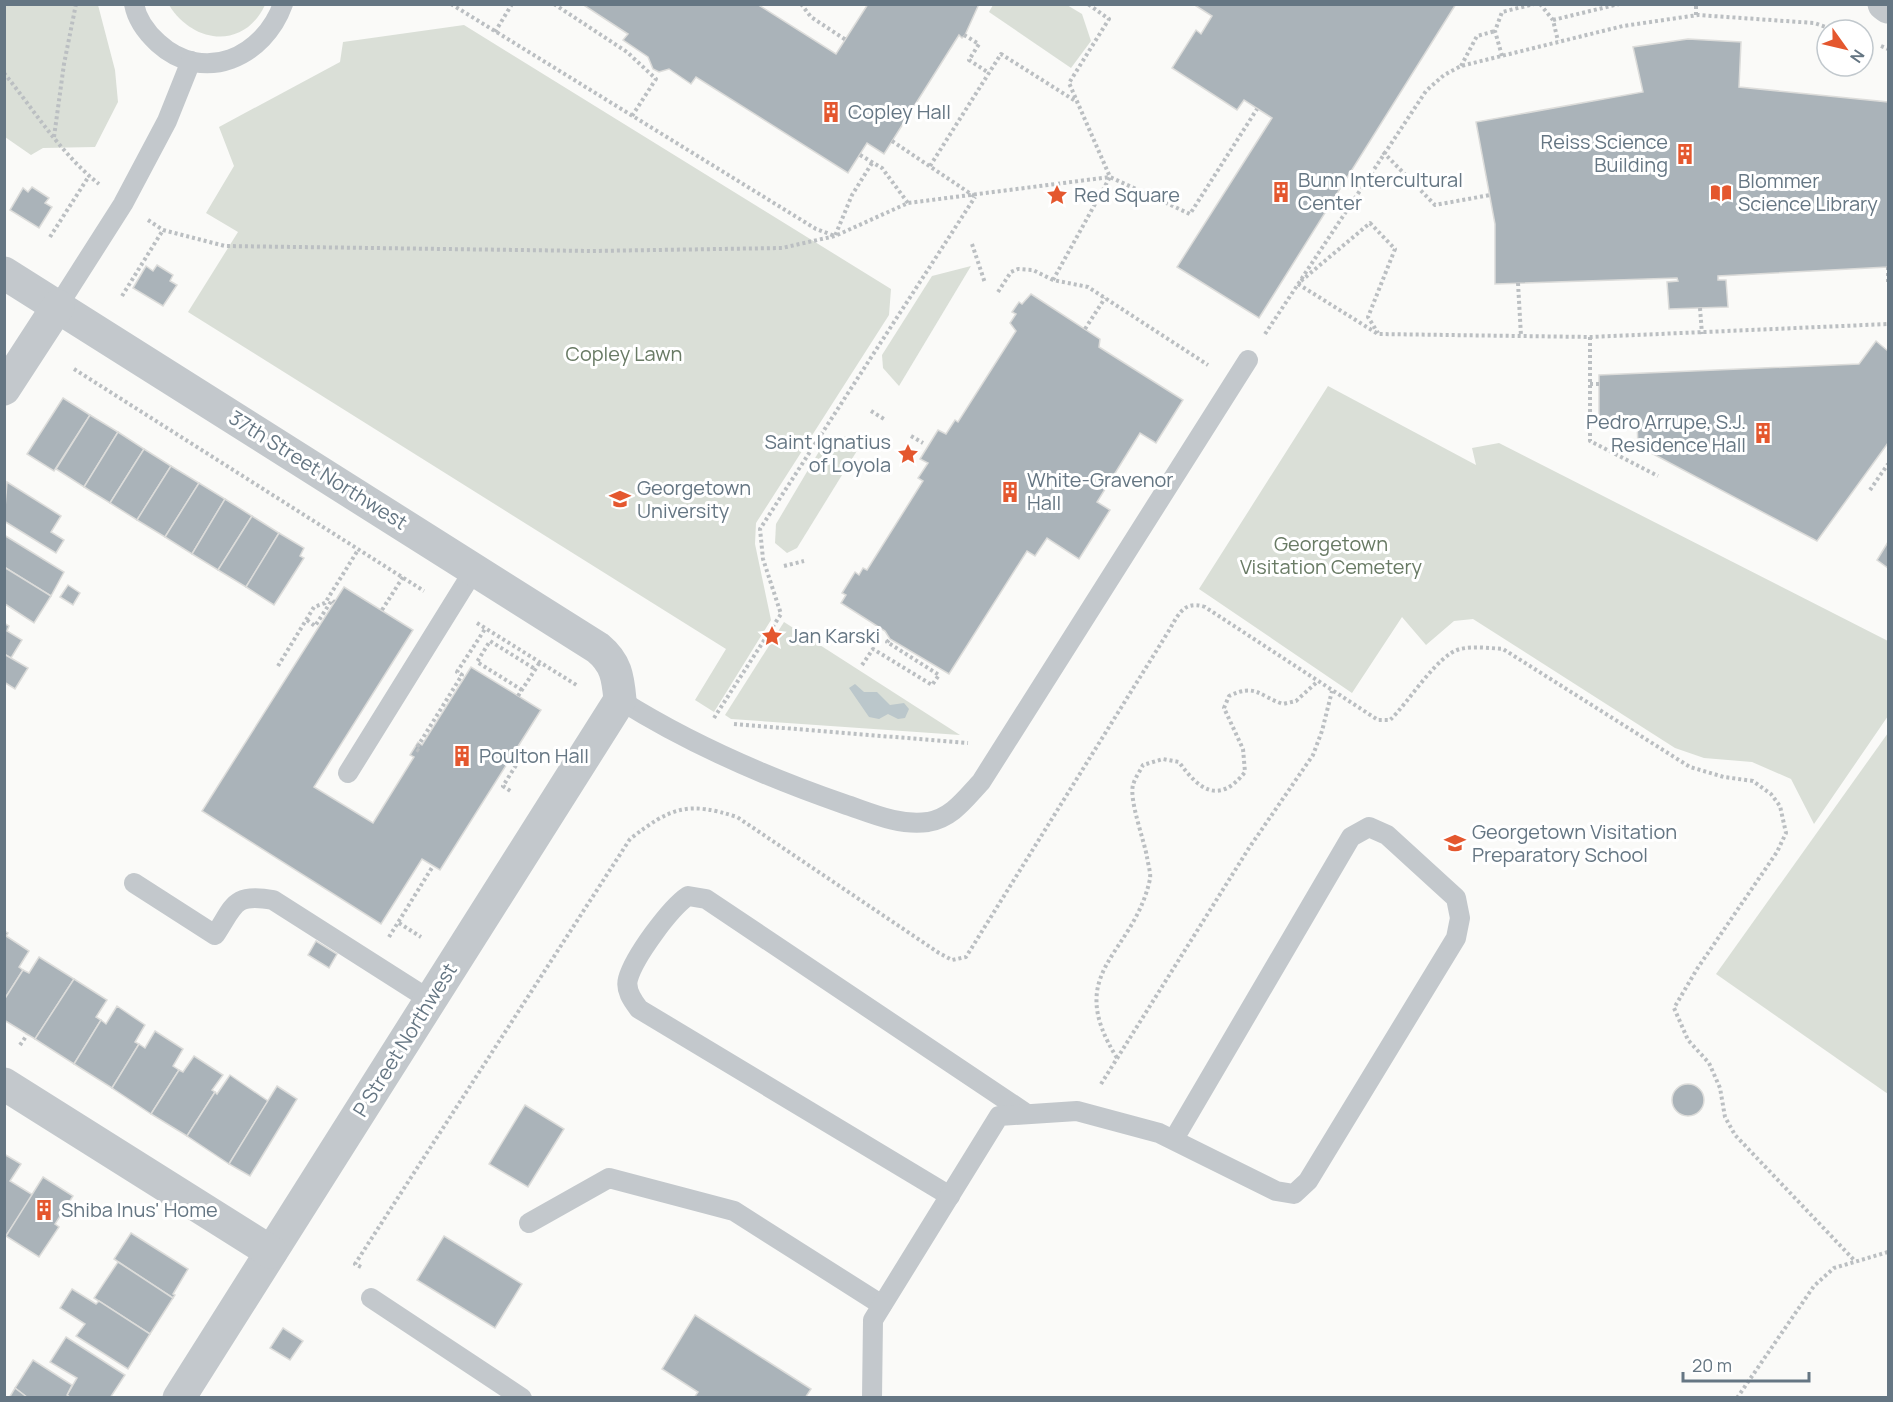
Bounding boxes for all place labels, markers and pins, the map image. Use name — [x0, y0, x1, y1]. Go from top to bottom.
place label: Copley Hall — [848, 98, 951, 125]
building icon: Copley Hall — [819, 100, 843, 124]
place label: Reiss Science Building — [1541, 128, 1668, 178]
building icon: Reiss Science Building — [1673, 142, 1697, 166]
place label: Bunn Intercultural Center — [1298, 166, 1463, 216]
place label: Blommer Science Library — [1738, 167, 1878, 217]
building icon: Bunn Intercultural Center — [1269, 180, 1293, 204]
place label: Red Square — [1074, 181, 1180, 208]
library icon: Blommer Science Library — [1709, 181, 1733, 205]
place icon: Red Square — [1045, 183, 1069, 207]
place label: Pedro Arrupe, S.J. Residence Hall — [1586, 408, 1746, 458]
building icon: Pedro Arrupe, S.J. Residence Hall — [1751, 421, 1775, 445]
place label: Saint Ignatius of Loyola — [764, 428, 891, 478]
place icon: Saint Ignatius of Loyola — [896, 442, 920, 466]
place label: White-Gravenor Hall — [1027, 466, 1174, 516]
place label: Georgetown University — [637, 474, 751, 524]
building icon: White-Gravenor Hall — [998, 480, 1022, 504]
school or university icon: Georgetown University — [608, 487, 632, 511]
place label: Jan Karski — [789, 622, 880, 649]
place icon: Jan Karski — [760, 624, 784, 648]
place label: Poulton Hall — [479, 742, 589, 769]
building icon: Poulton Hall — [450, 744, 474, 768]
place label: Georgetown Visitation Preparatory School — [1472, 818, 1677, 868]
school or university icon: Georgetown Visitation Preparatory School — [1443, 831, 1467, 855]
place label: Shiba Inus' Home — [61, 1196, 218, 1223]
building icon: Shiba Inus' Home — [32, 1198, 56, 1222]

